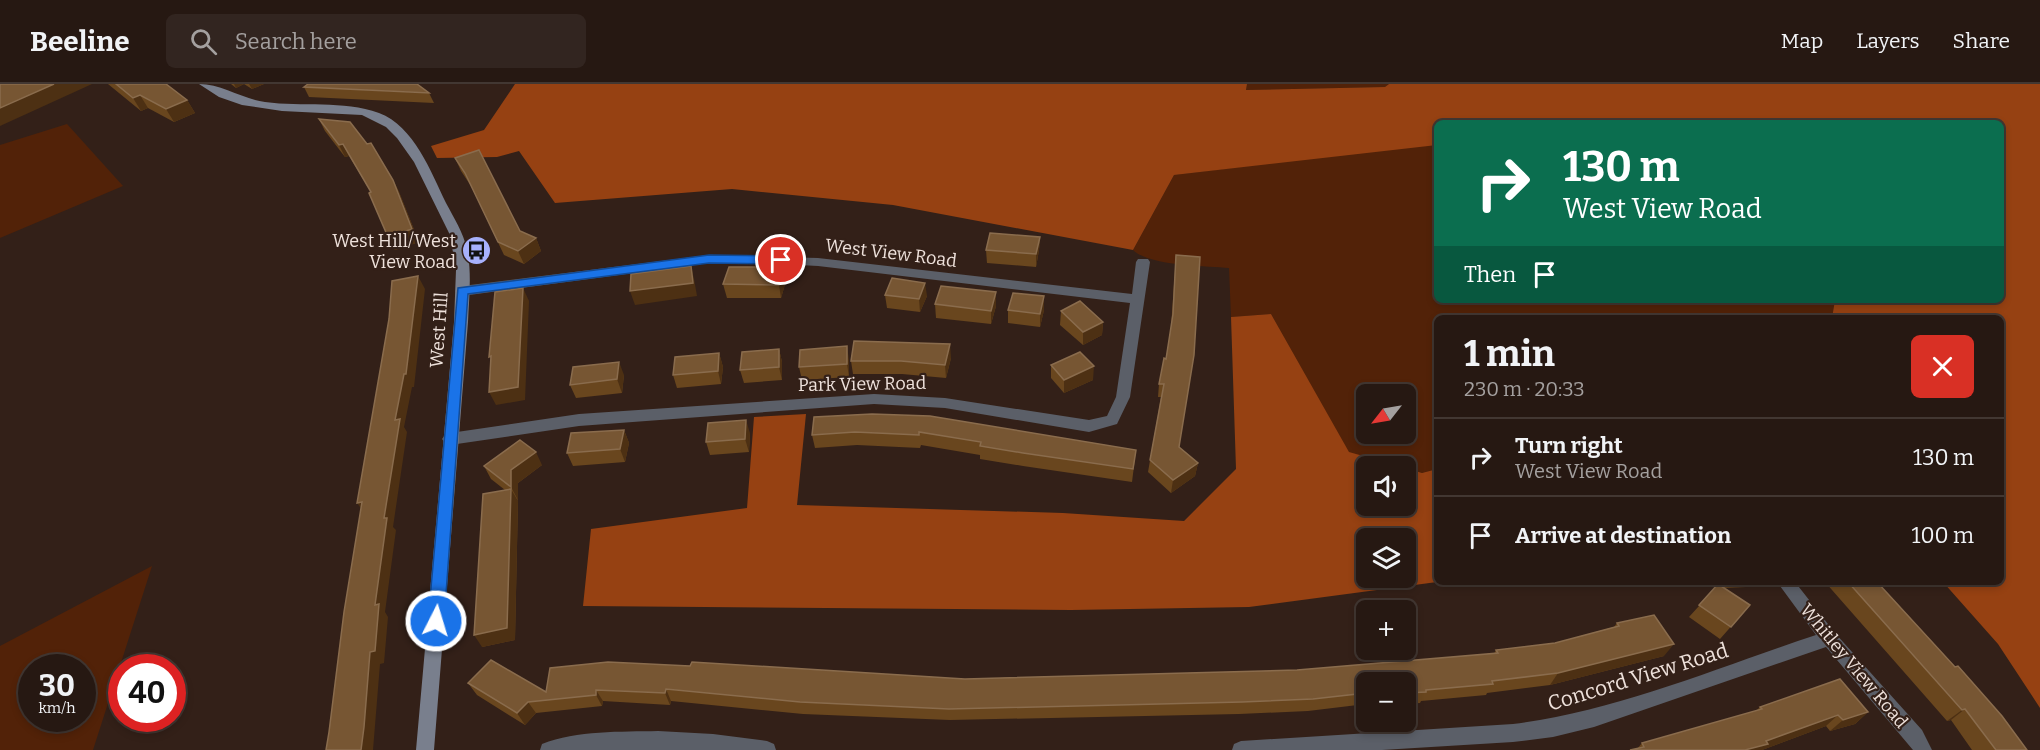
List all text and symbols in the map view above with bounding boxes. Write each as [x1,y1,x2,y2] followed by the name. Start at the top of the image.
[166,14,586,68] search box
[30,25,130,58] text: Beeline
[187,25,220,58] icon: search
[235,28,357,55] text: Search here
[1781,28,1823,54] text: Map
[1856,28,1920,54] text: Layers
[1953,28,2010,54] text: Share
[1563,142,1680,192] text: 130 m
[1464,144,1542,222] icon: right
[1563,193,1762,225] text: West View Road
[332,230,456,273] place label: West Hill/West View Road
[755,234,806,285] pin
[824,234,958,272] street label: West View Road
[461,235,493,267] bus stop icon: West Hill/West View Road
[764,243,797,276] icon: arrive
[1528,258,1561,291] icon: arrive
[1464,261,1516,288] text: Then
[425,291,453,369] street label: West Hill
[1464,332,1555,376] text: 1 min
[1911,335,1974,398] button: close
[798,372,927,396] street label: Park View Road
[1464,377,1585,401] text: 230 m · 20:33
[1356,384,1416,444] north arrow
[1356,384,1416,732] map controls
[1515,432,1623,459] text: Turn right
[1464,441,1497,474] icon: right
[1913,444,1974,471] text: 130 m
[1356,456,1416,516] button: sound
[1515,459,1662,483] text: West View Road
[1464,519,1497,552] icon: arrive
[1515,522,1731,549] text: Arrive at destination
[1911,522,1974,549] text: 100 m
[1356,528,1416,588] button: layers
[404,589,468,653] position arrow
[1796,599,1913,733] street label: Whitley View Road
[1356,600,1416,660] button: +
[1545,637,1731,717] street label: Concord View Road
[108,654,186,732] speed limit sign: 40
[39,668,75,704] text: 30
[1356,672,1416,732] button: −
[38,699,76,717] text: km/h

